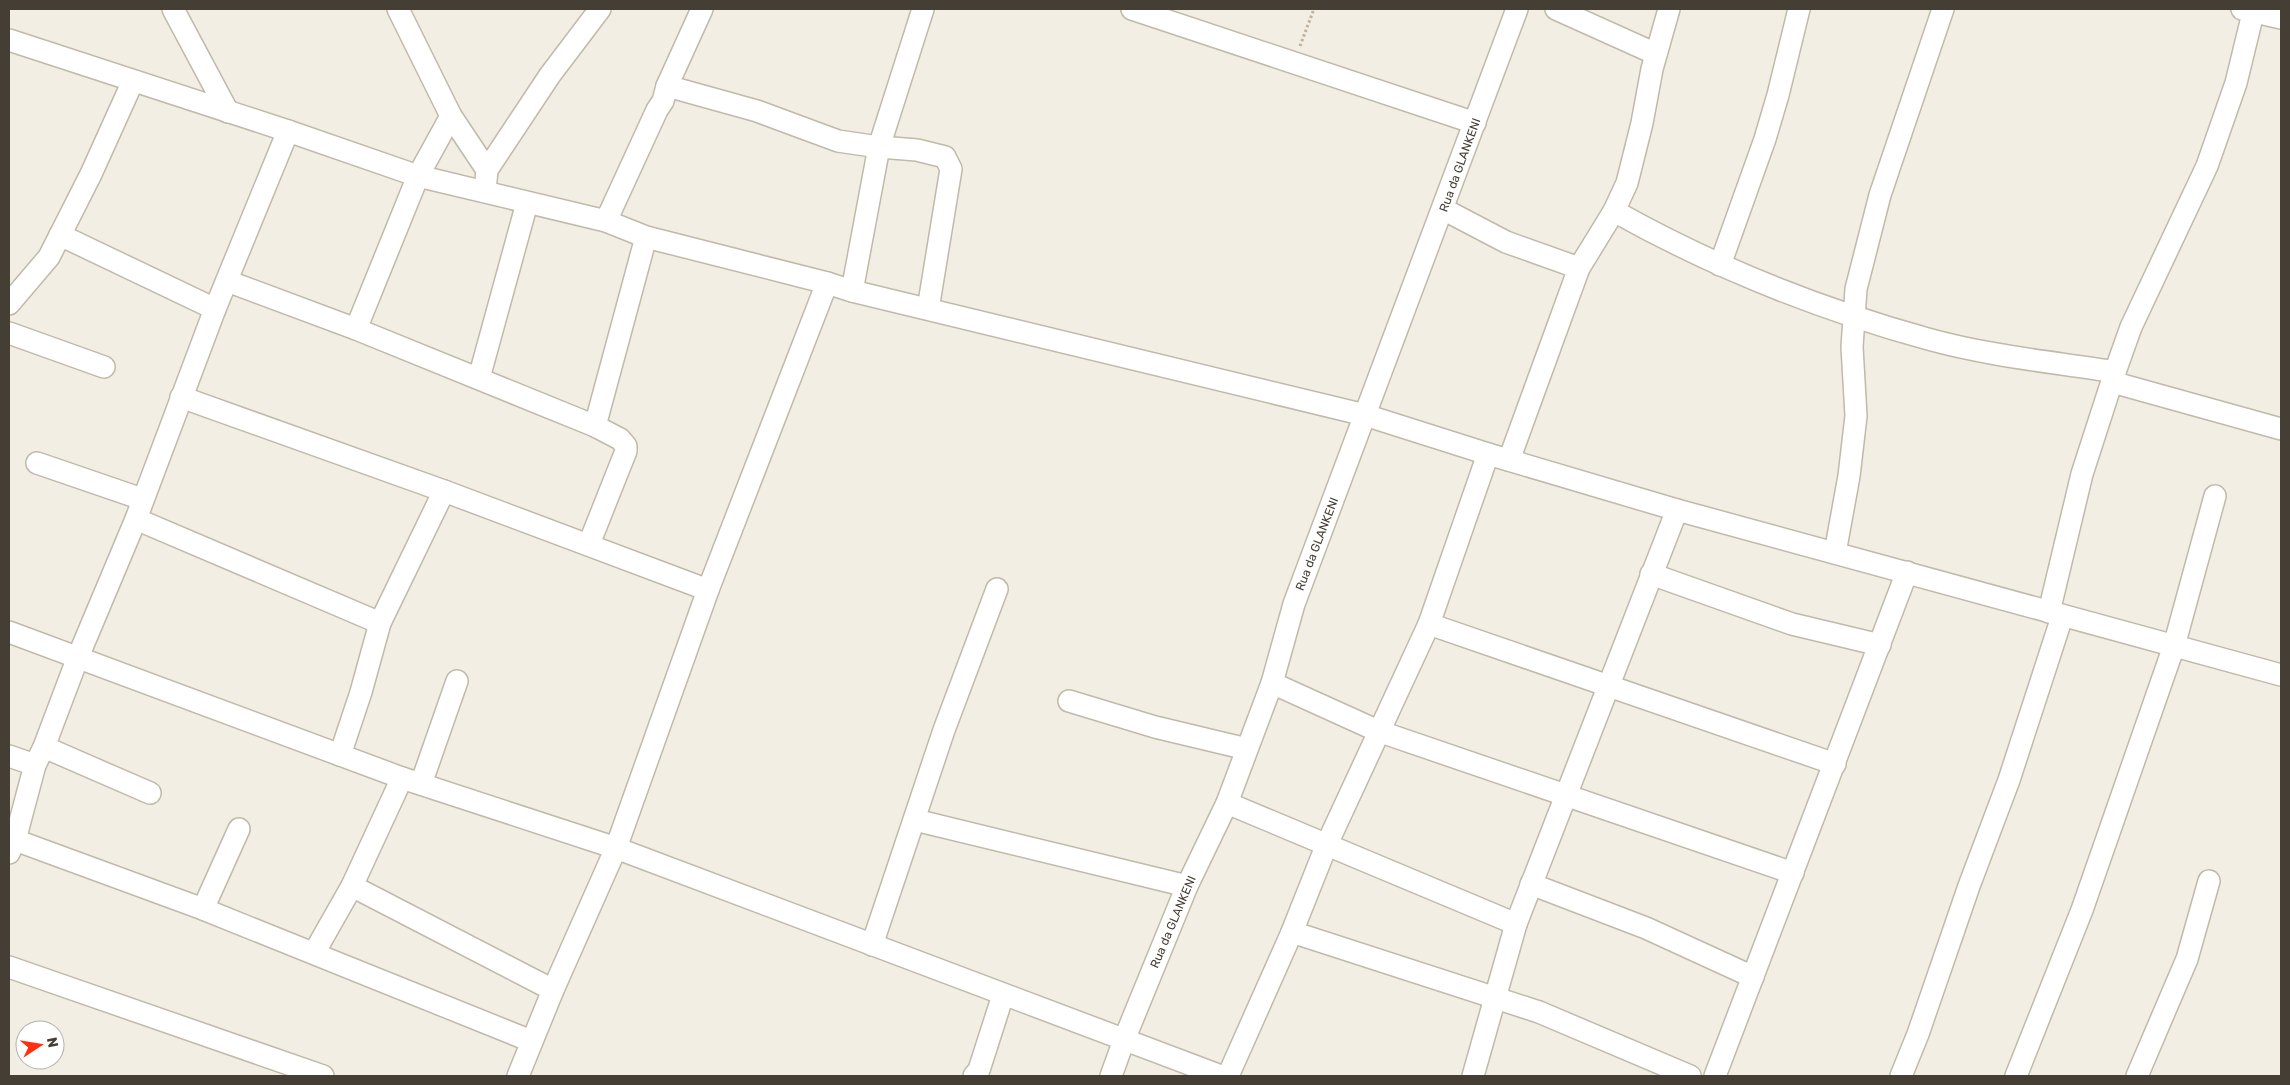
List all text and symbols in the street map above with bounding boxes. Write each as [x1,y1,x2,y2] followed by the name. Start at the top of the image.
[1437,116,1483,214] street label: Rua da GLANKENI
[1293,495,1341,593] street label: Rua da GLANKENI
[1147,874,1199,970] street label: Rua da GLANKENI
[15,1020,65,1070] north arrow
[43,1036,62,1049] text: N

